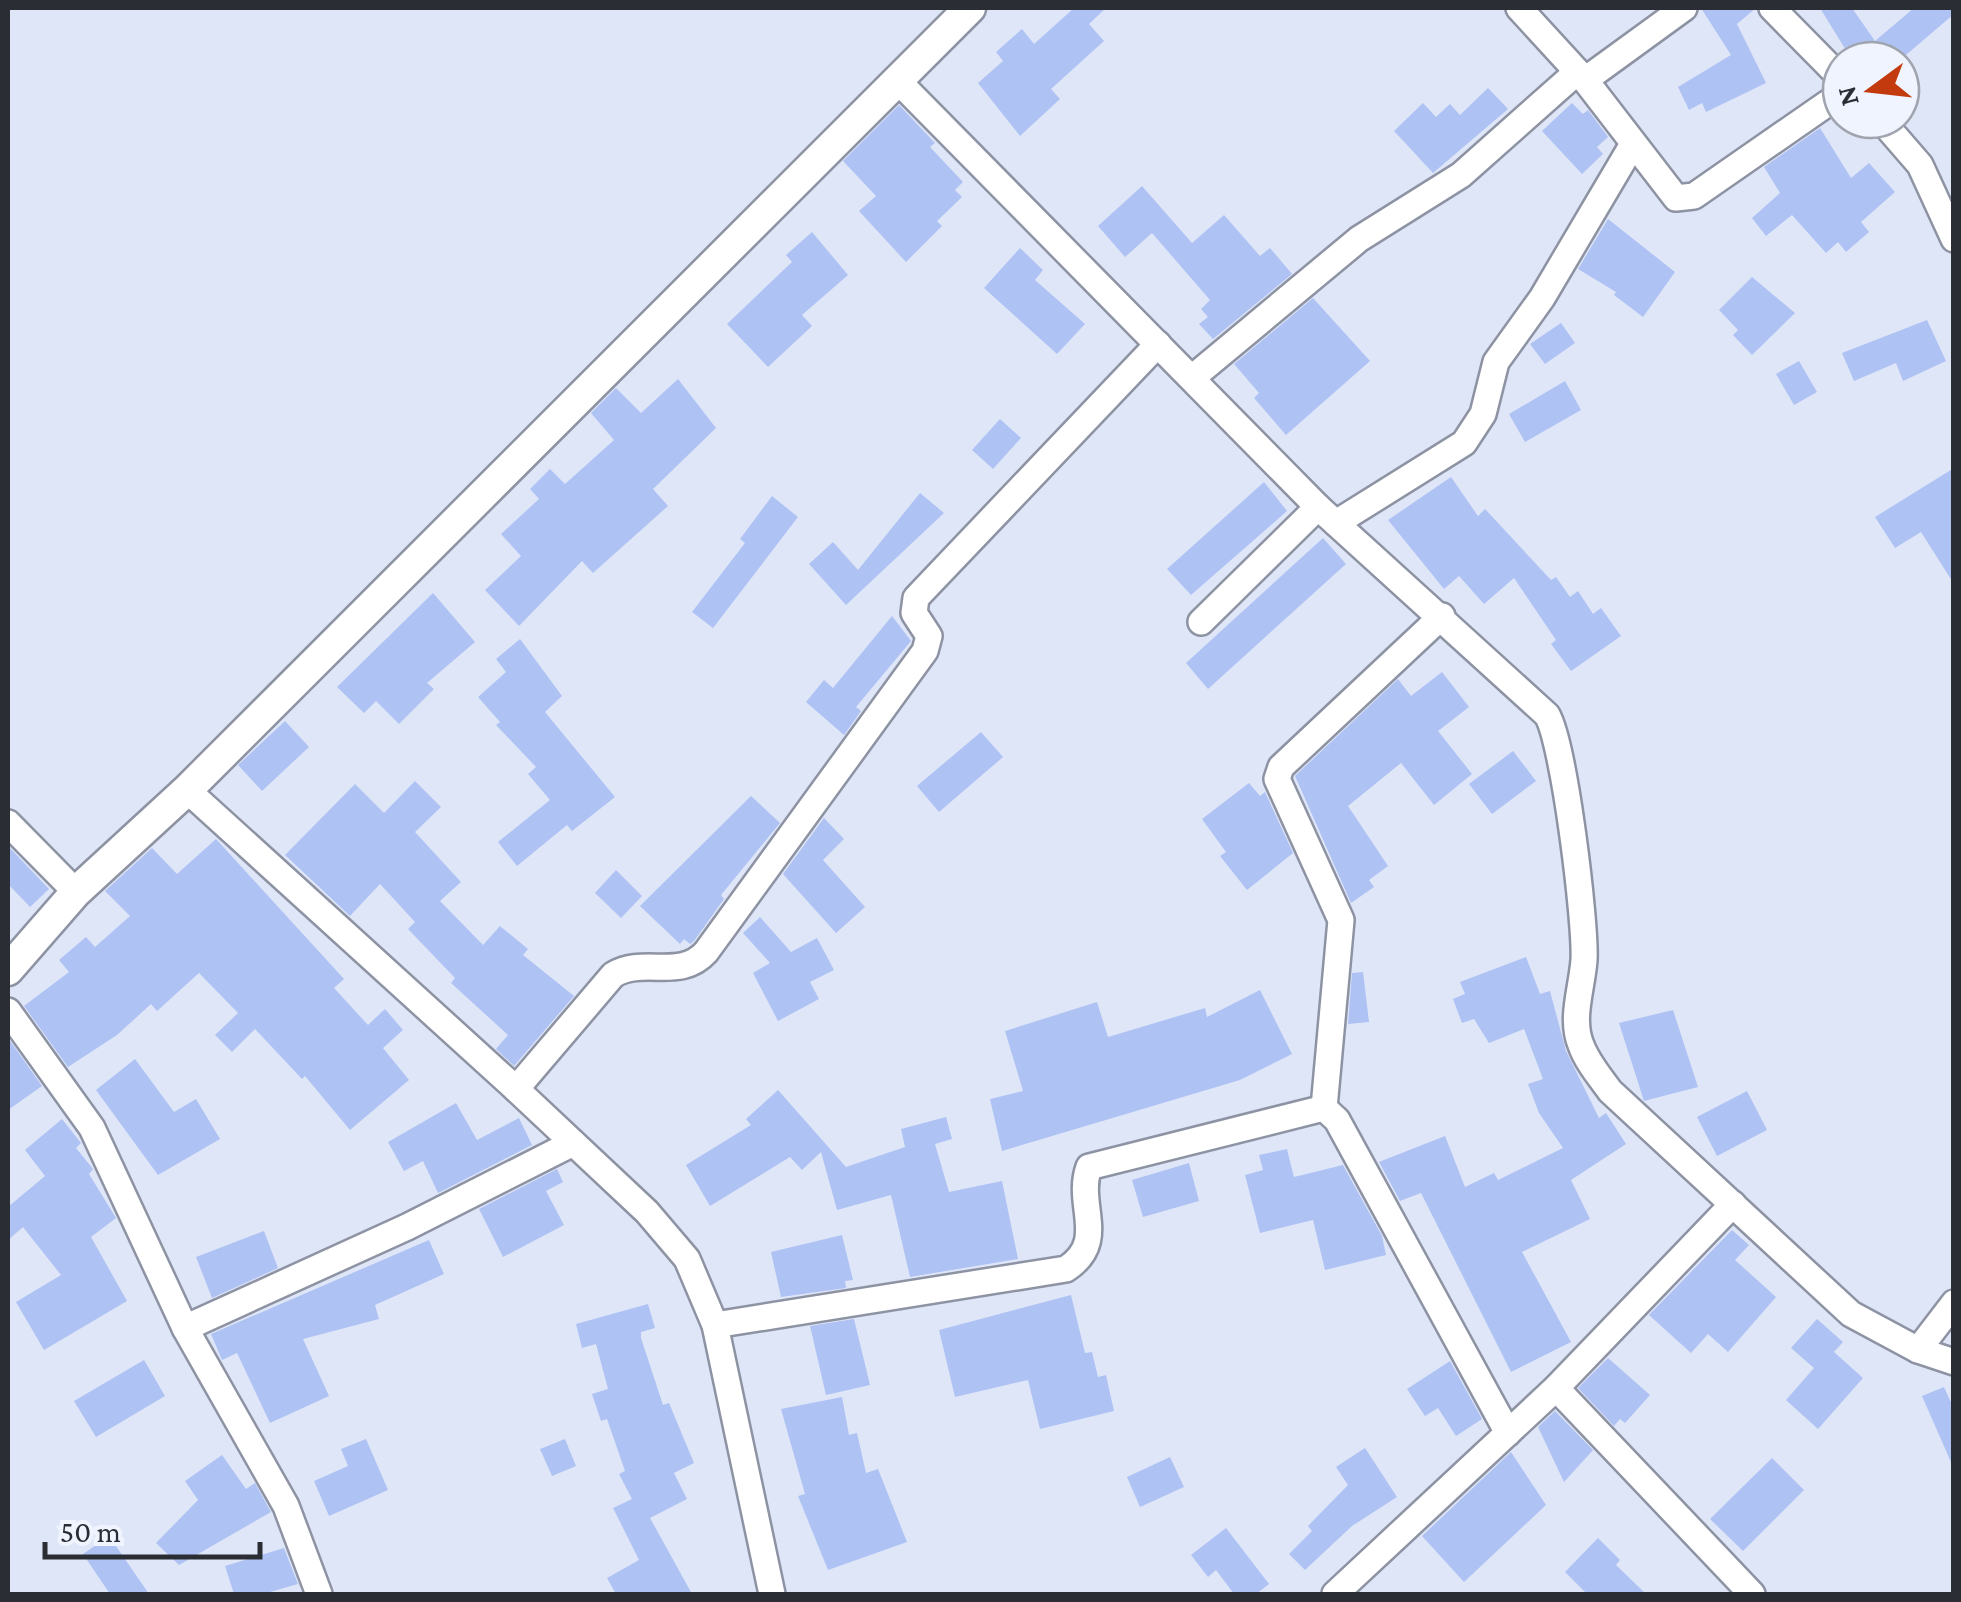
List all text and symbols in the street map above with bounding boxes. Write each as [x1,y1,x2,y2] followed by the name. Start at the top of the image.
[1821,40,1921,140] north arrow
[1830,83,1865,110] text: N
[45,1497,260,1559] scale bar
[60,1515,121,1548] text: 50 m

